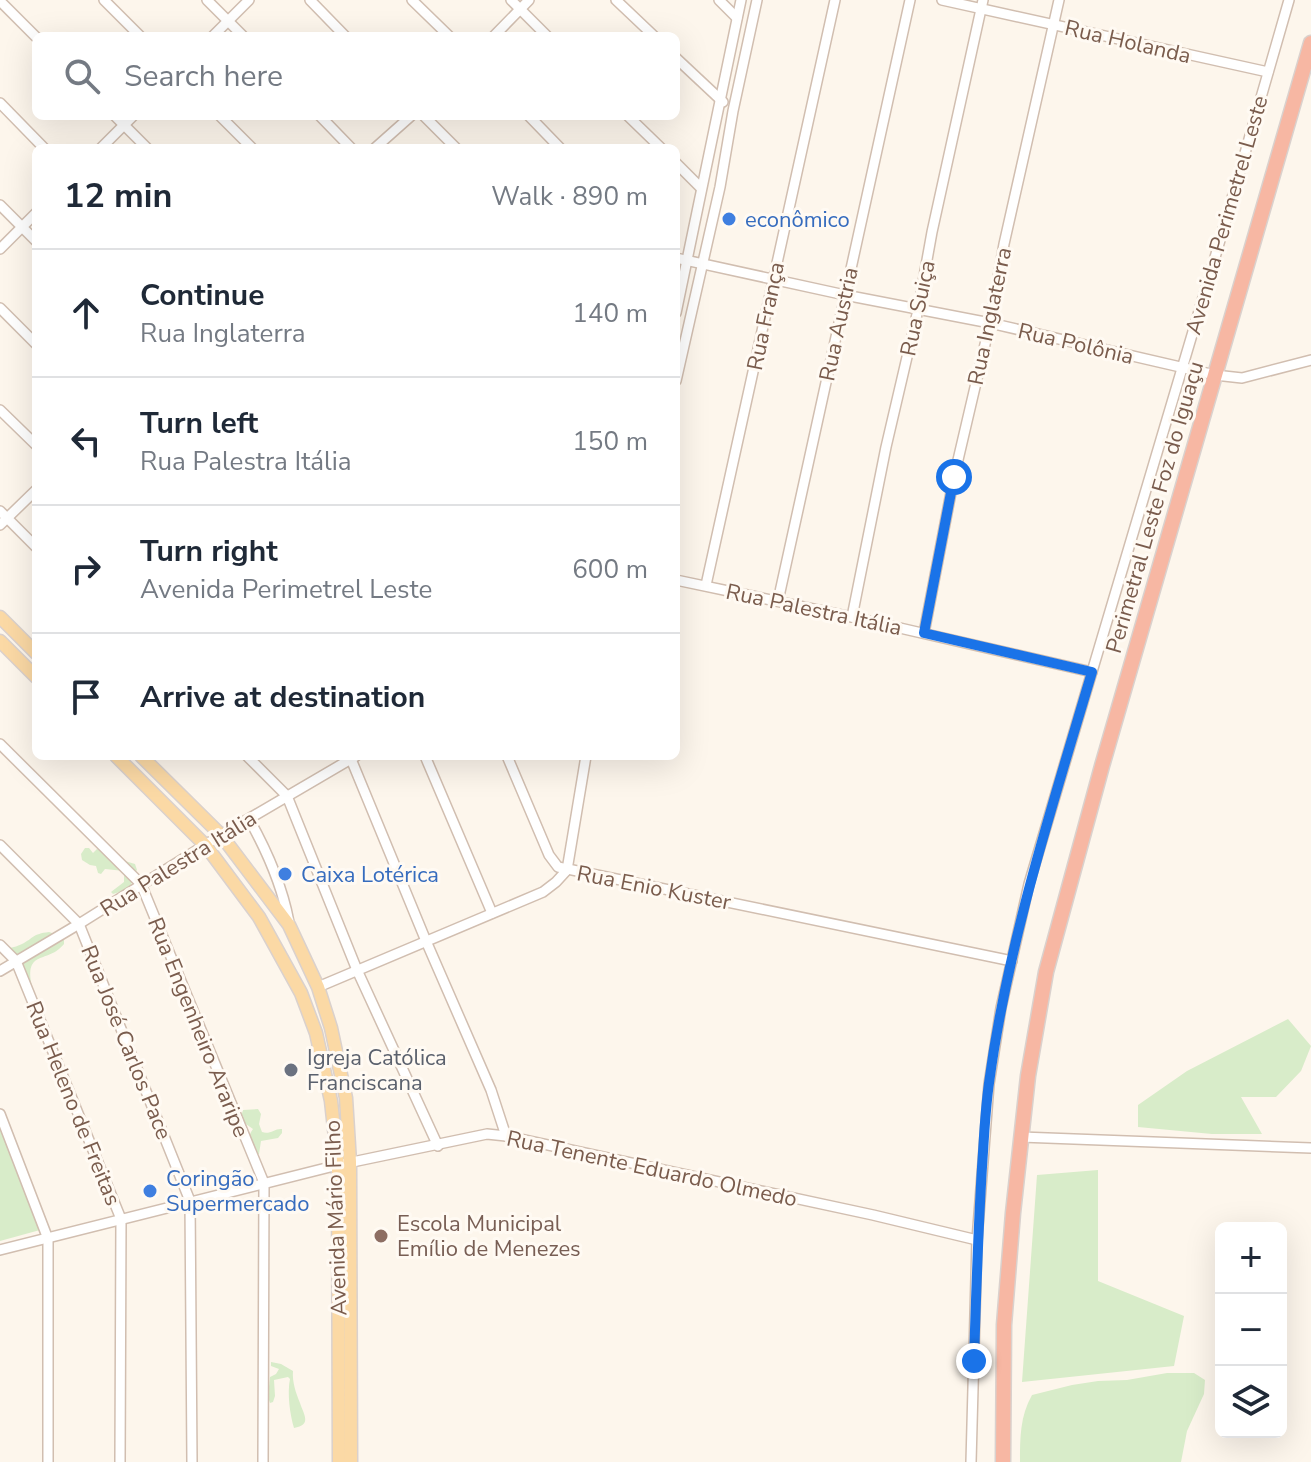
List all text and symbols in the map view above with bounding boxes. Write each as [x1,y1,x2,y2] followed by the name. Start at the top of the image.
[1062,13,1194,71] street label: Rua Holanda
[32,32,680,120] search box
[60,54,104,98] icon: search
[124,56,283,97] text: Search here
[1178,92,1275,338] street label: Avenida Perimetrel Leste
[64,173,172,219] text: 12 min
[491,179,648,214] text: Walk · 890 m
[745,205,850,235] place label: econômico
[720,210,738,228] marker: econômico
[961,245,1019,388] street label: Rua Inglaterra
[893,258,943,359] street label: Rua Suiça
[740,259,792,373] street label: Rua França
[812,265,866,384] street label: Rua Austria
[140,275,265,316] text: Continue
[64,291,108,335] icon: ahead
[572,296,648,331] text: 140 m
[140,316,306,351] text: Rua Inglaterra
[1015,316,1137,372] street label: Rua Polônia
[1099,358,1211,657] street label: Perimetral Leste Foz do Iguaçu
[140,403,258,444] text: Turn left
[64,419,108,463] icon: left
[572,424,648,459] text: 150 m
[140,444,352,479] text: Rua Palestra Itália
[936,459,972,495] route start
[140,531,278,572] text: Turn right
[64,547,108,591] icon: right
[572,552,648,587] text: 600 m
[140,572,432,607] text: Avenida Perimetrel Leste
[723,577,904,643] street label: Rua Palestra Itália
[64,675,108,719] icon: arrive
[140,677,425,718] text: Arrive at destination
[95,804,262,924] street label: Rua Palestra Itália
[574,858,733,918] street label: Rua Enio Kuster
[301,860,439,890] place label: Caixa Lotérica
[276,865,294,883] marker: Caixa Lotérica
[140,913,256,1142] street label: Rua Engenheiro Araripe
[73,941,179,1144] street label: Rua José Carlos Pace
[18,997,128,1210] street label: Rua Heleno de Freitas
[307,1043,447,1098] place label: Igreja Católica Franciscana
[282,1061,300,1079] marker: Igreja Católica Franciscana
[318,1120,354,1316] street label: Avenida Mário Filho
[504,1124,800,1214] street label: Rua Tenente Eduardo Olmedo
[166,1164,309,1219] place label: Coringão Supermercado
[141,1182,159,1200] marker: Coringão Supermercado
[397,1209,581,1264] place label: Escola Municipal Emílio de Menezes
[1215,1222,1287,1438] map controls
[1215,1222,1287,1294] button: +
[372,1227,390,1245] marker: Escola Municipal Emílio de Menezes
[1215,1294,1287,1366] button: −
[956,1343,992,1379] route end
[1215,1366,1287,1438] button: layers

